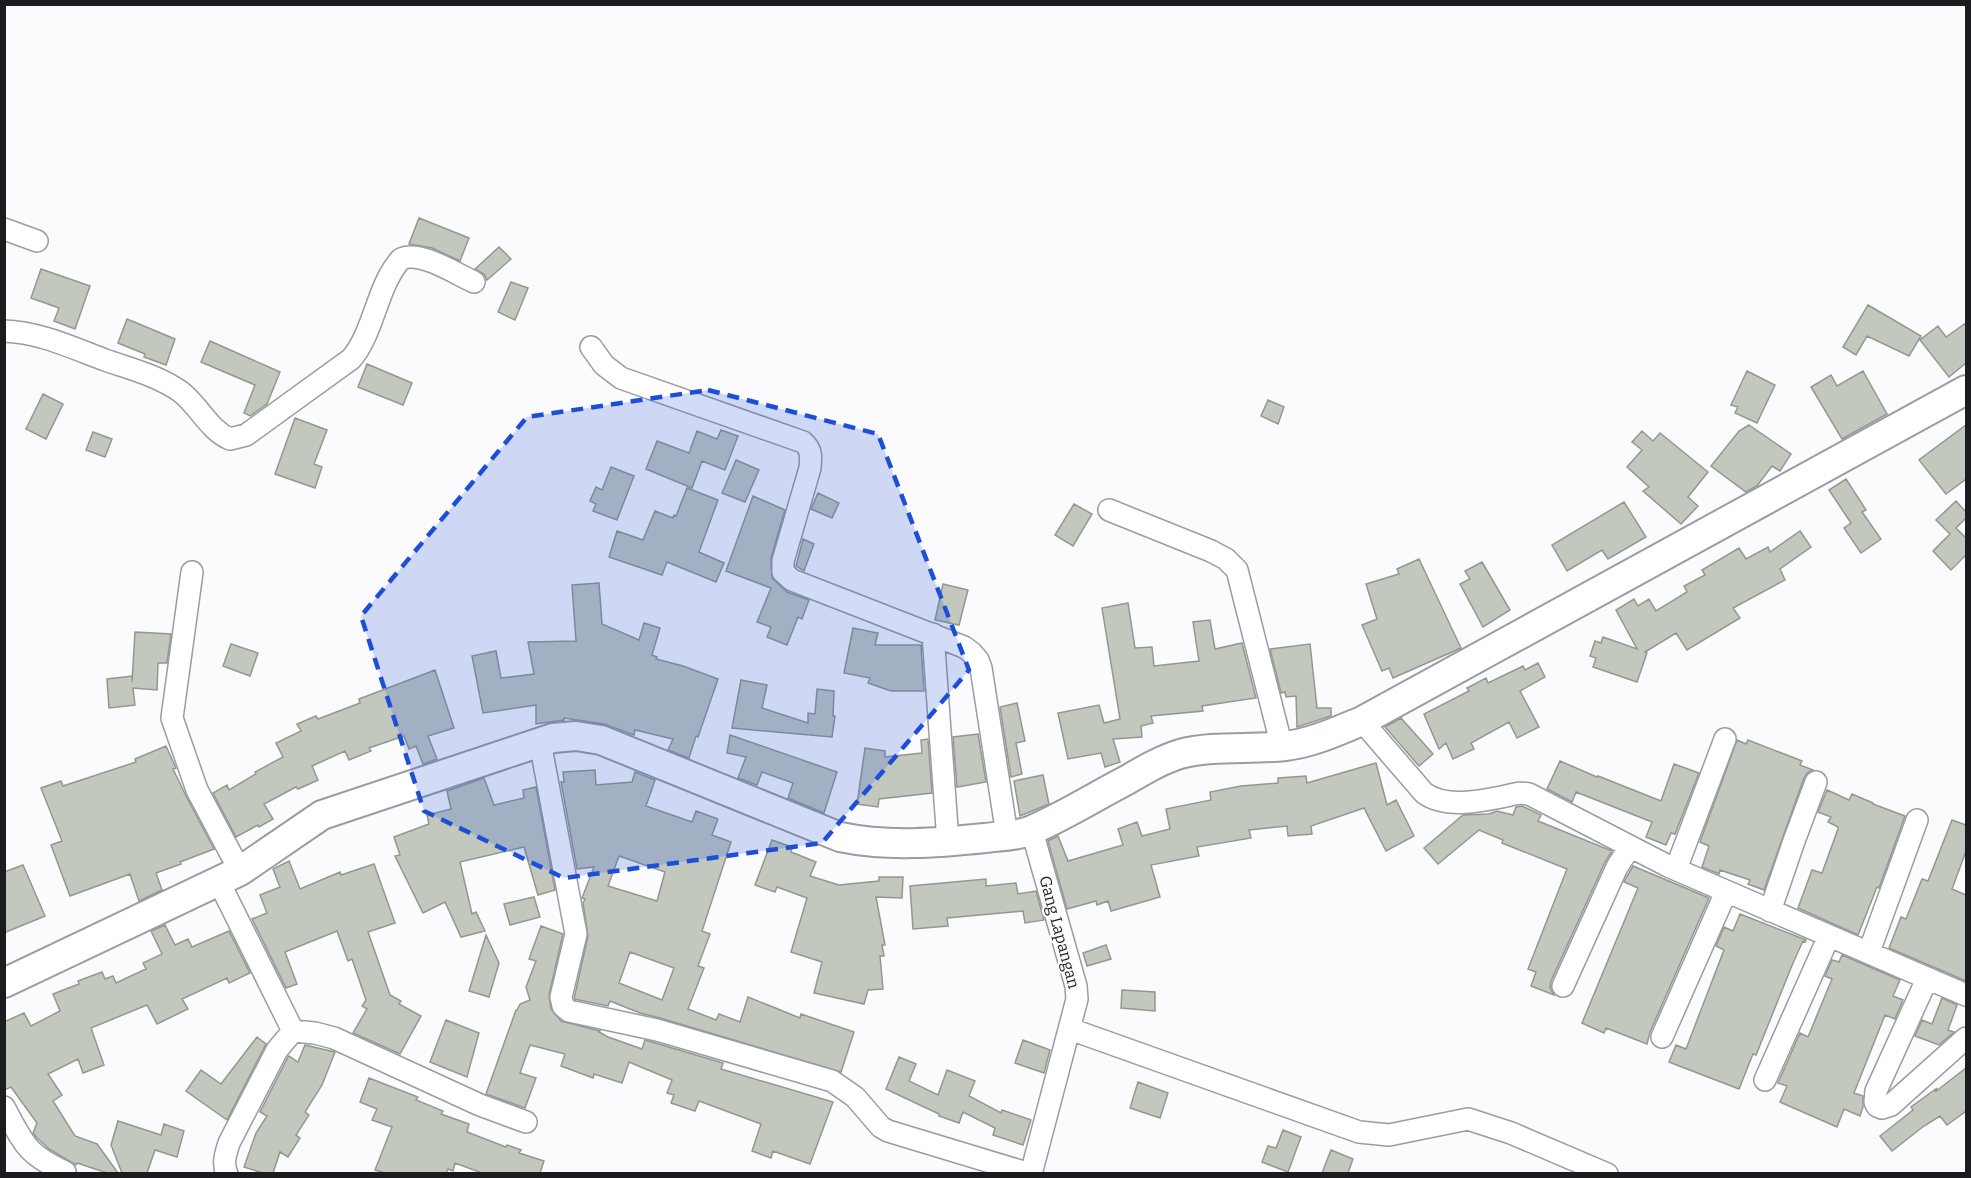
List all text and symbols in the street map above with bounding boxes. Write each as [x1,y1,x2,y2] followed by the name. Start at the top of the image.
[1035,874,1084,991] street label: Gang Lapangan

